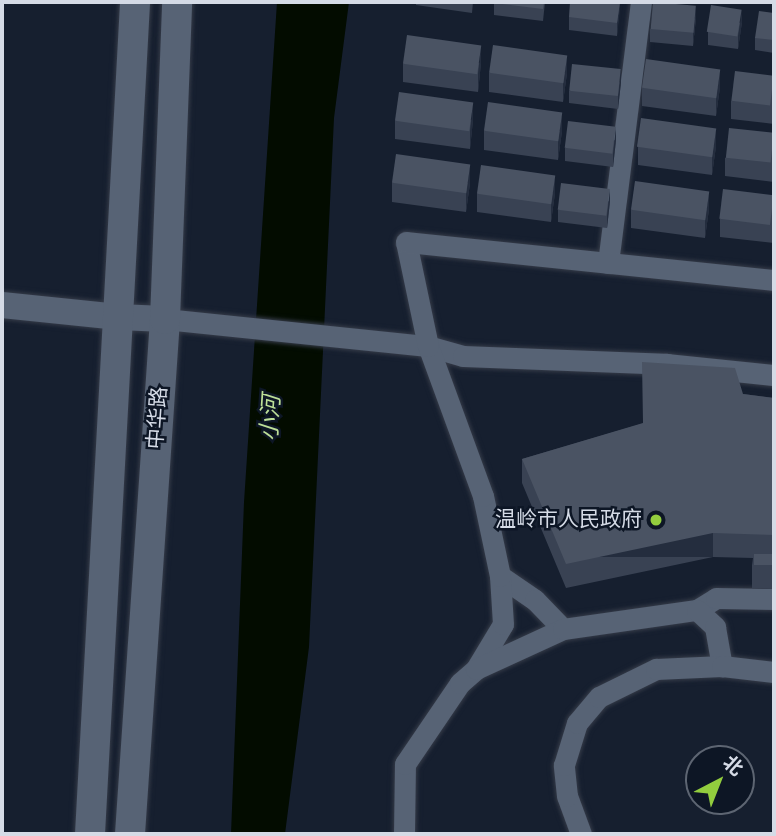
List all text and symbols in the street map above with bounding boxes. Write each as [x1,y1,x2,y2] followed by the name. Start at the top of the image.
[143,386,173,450] street label: 中华路
[256,394,286,442] water label: 小河
[495,507,642,533] place label: 温岭市人民政府
[648,512,664,528] marker: 温岭市人民政府
[685,745,755,815] north arrow
[718,751,747,780] text: 北

